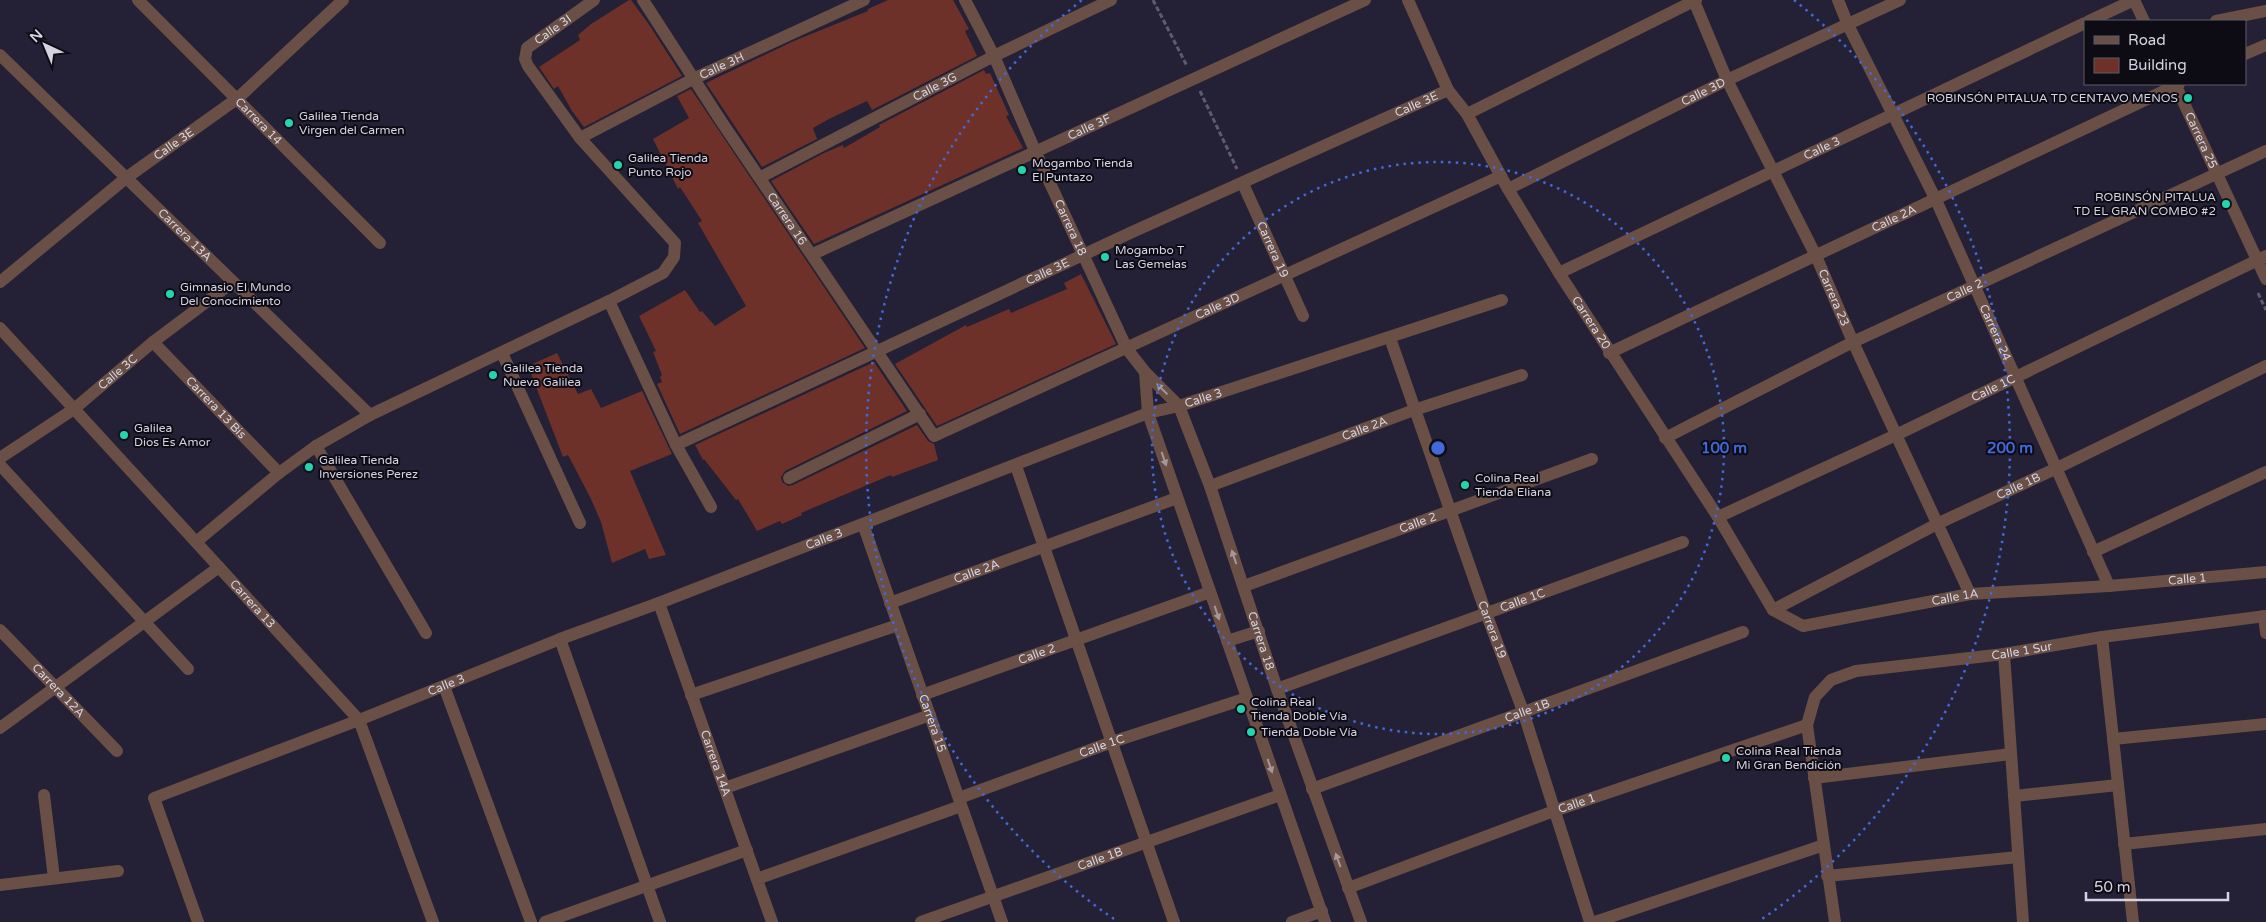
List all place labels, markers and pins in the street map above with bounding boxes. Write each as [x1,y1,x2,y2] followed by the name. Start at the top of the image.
[1927,91,2178,105] place label: ROBINSÓN PITALUA TD CENTAVO MENOS
[2182,92,2194,104] marker: ROBINSÓN PITALUA TD CENTAVO MENOS
[299,109,405,137] place label: Galilea Tienda Virgen del Carmen
[283,117,295,129] marker: Galilea Tienda Virgen del Carmen
[628,151,708,179] place label: Galilea Tienda Punto Rojo
[1032,156,1133,184] place label: Mogambo Tienda El Puntazo
[612,159,624,171] marker: Galilea Tienda Punto Rojo
[1016,164,1028,176] marker: Mogambo Tienda El Puntazo
[2074,190,2216,218] place label: ROBINSÓN PITALUA TD EL GRAN COMBO #2
[2220,198,2232,210] marker: ROBINSÓN PITALUA TD EL GRAN COMBO #2
[1115,243,1187,271] place label: Mogambo T Las Gemelas
[1099,251,1111,263] marker: Mogambo T Las Gemelas
[180,280,291,308] place label: Gimnasio El Mundo Del Conocimiento
[164,288,176,300] marker: Gimnasio El Mundo Del Conocimiento
[503,361,583,389] place label: Galilea Tienda Nueva Galilea
[487,369,499,381] marker: Galilea Tienda Nueva Galilea
[134,421,211,449] place label: Galilea Dios Es Amor
[118,429,130,441] marker: Galilea Dios Es Amor
[1429,439,1447,457] centre of rings
[319,453,418,481] place label: Galilea Tienda Inversiones Perez
[303,461,315,473] marker: Galilea Tienda Inversiones Perez
[1475,471,1551,499] place label: Colina Real Tienda Eliana
[1459,479,1471,491] marker: Colina Real Tienda Eliana
[1251,695,1347,723] place label: Colina Real Tienda Doble Vía
[1235,703,1247,715] marker: Colina Real Tienda Doble Vía
[1261,725,1357,739] place label: Tienda Doble Vía
[1245,726,1257,738] marker: Tienda Doble Vía
[1736,744,1841,772] place label: Colina Real Tienda Mi Gran Bendición
[1720,752,1732,764] marker: Colina Real Tienda Mi Gran Bendición

